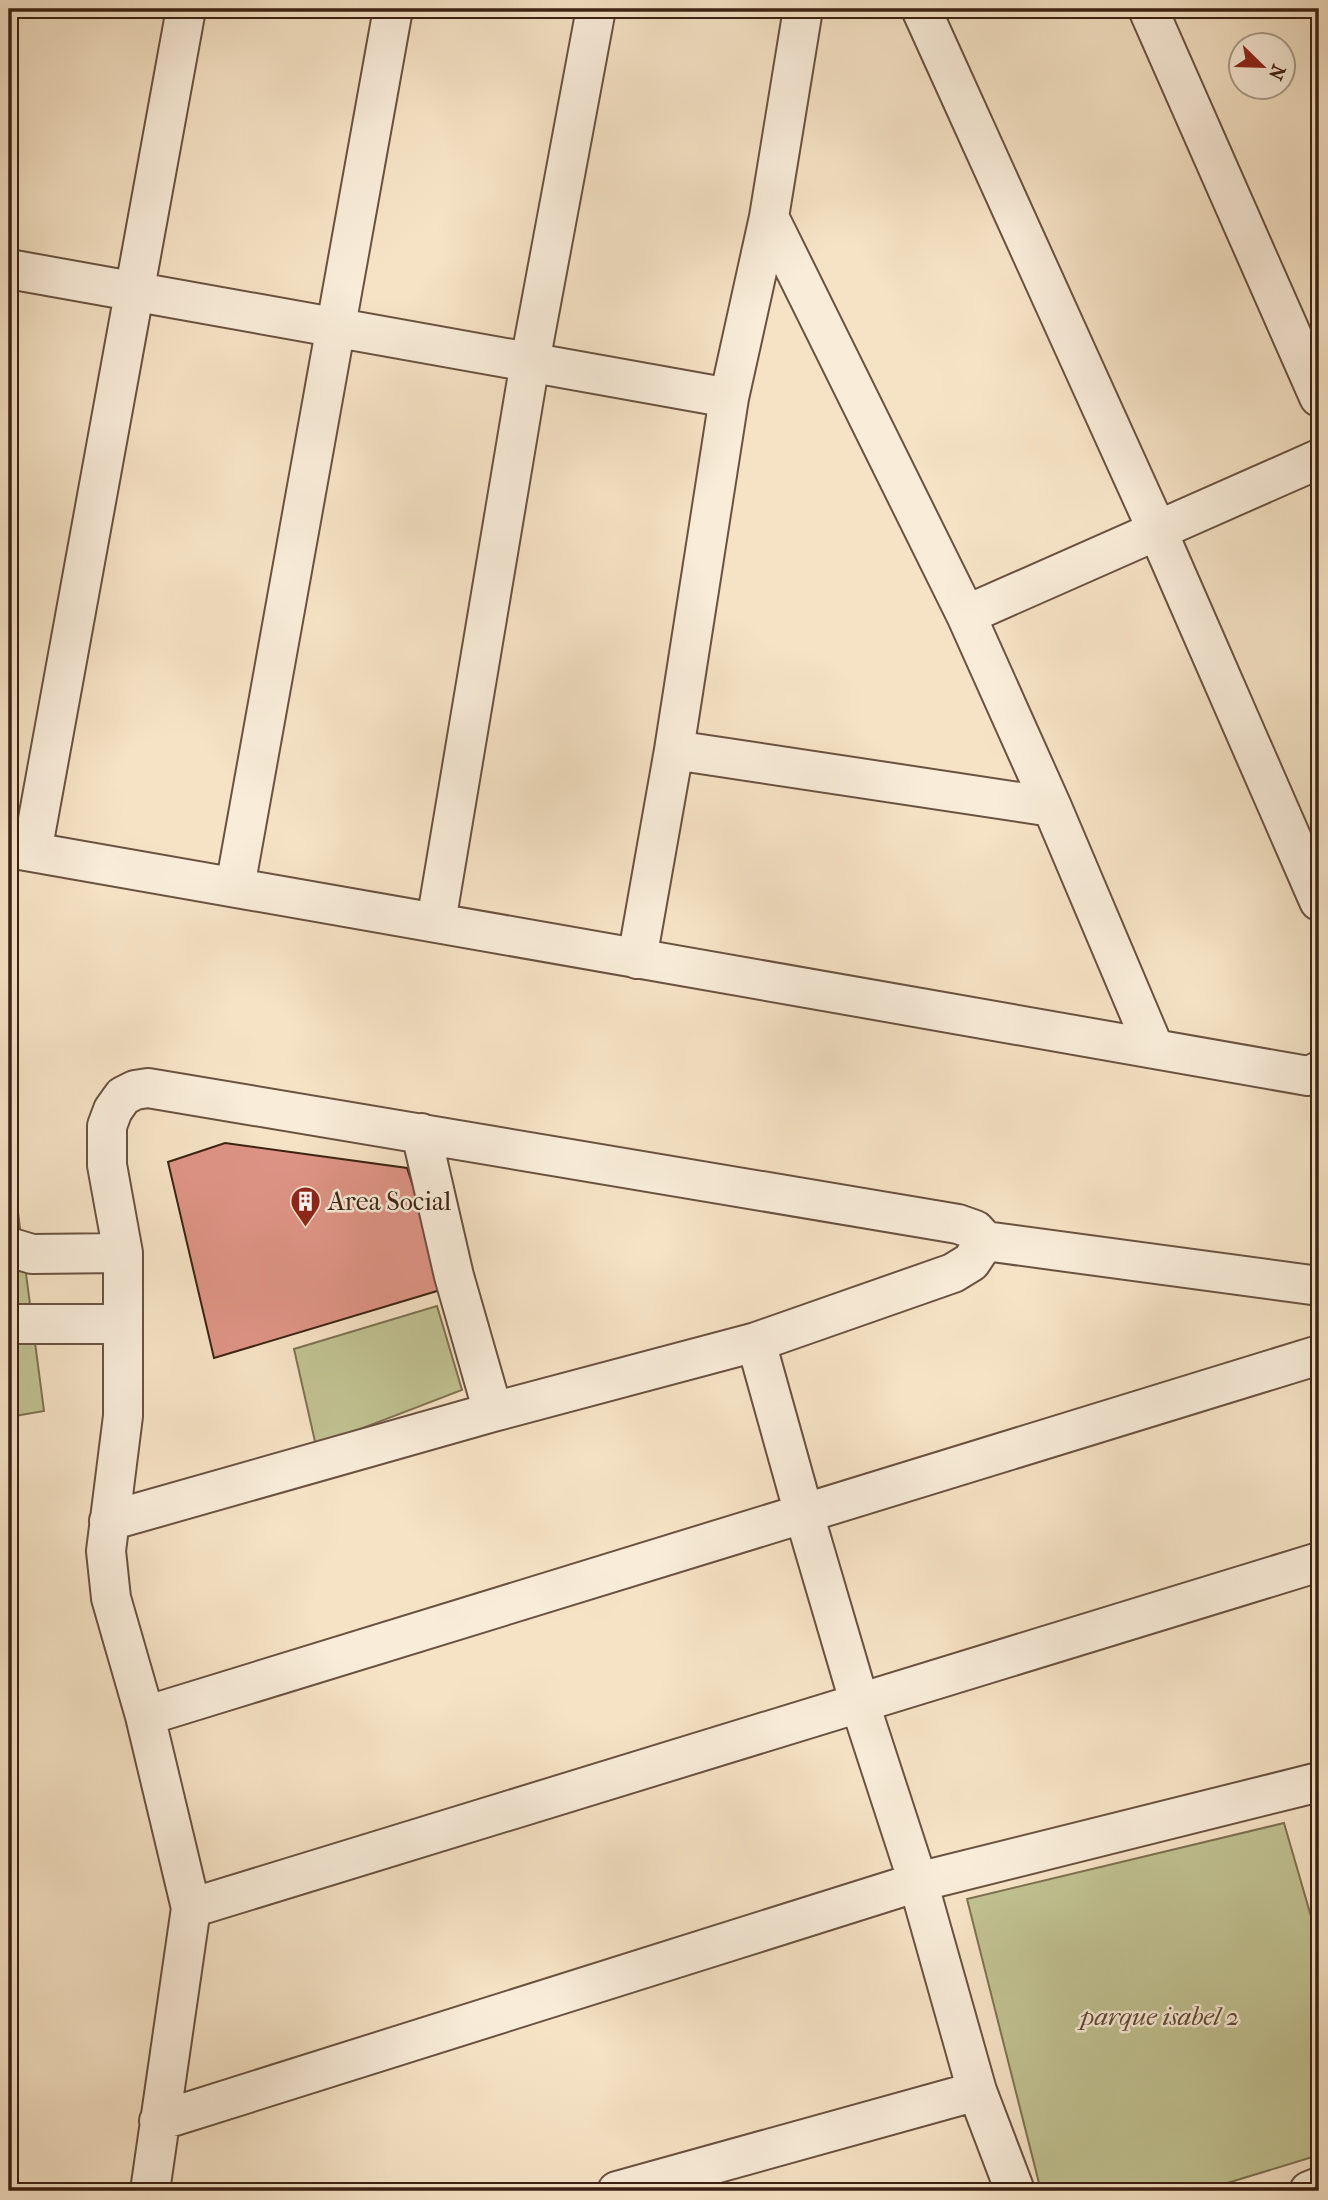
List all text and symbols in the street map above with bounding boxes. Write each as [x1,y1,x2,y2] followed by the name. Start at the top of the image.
[1226,32,1296,102] north arrow
[1264,61,1290,84] text: N
[288,1184,322,1228] building icon: Area Social
[327,1186,451,1217] place label: Area Social
[1077,2001,1239,2032] park label: parque isabel 2

